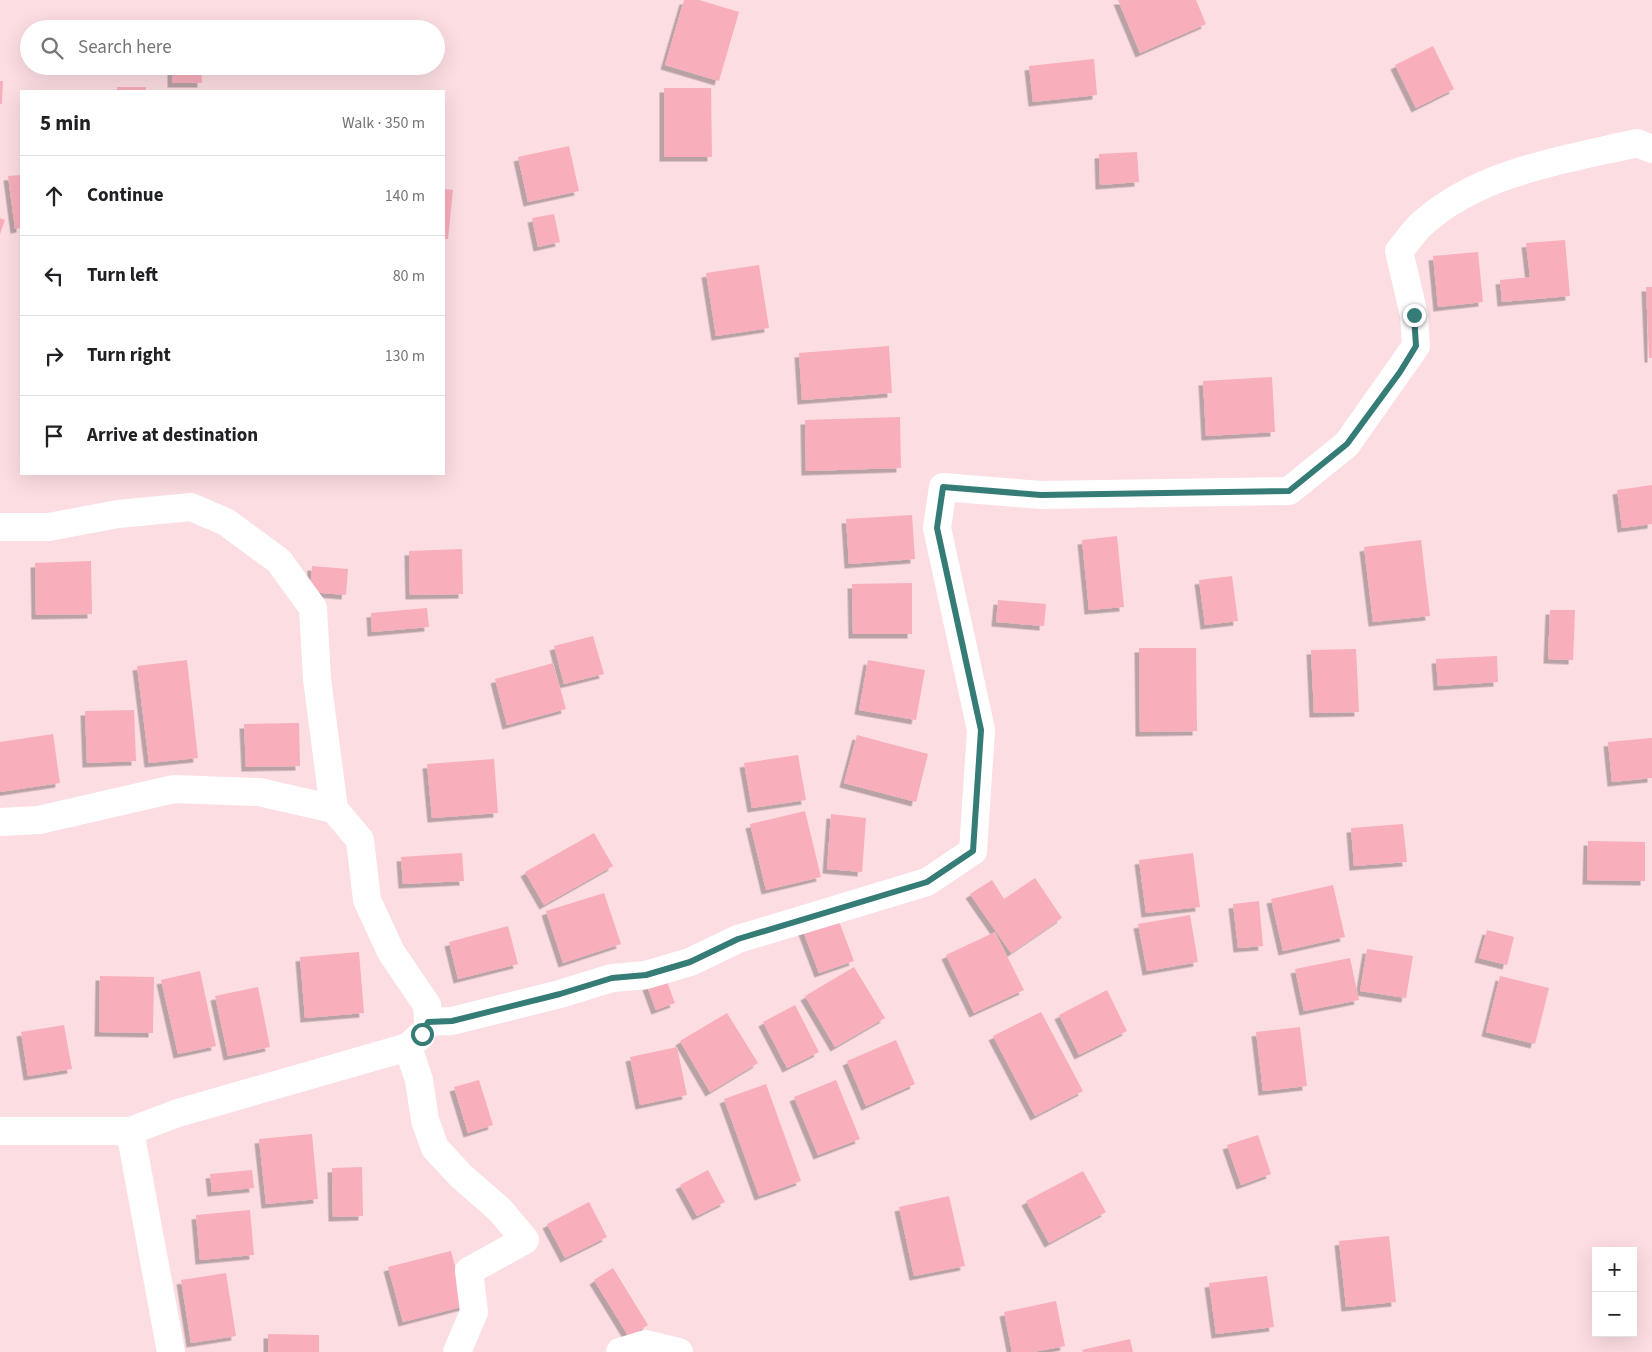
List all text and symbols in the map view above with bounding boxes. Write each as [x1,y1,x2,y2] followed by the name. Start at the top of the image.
[20,20,445,75] search box
[38,34,66,62] icon: search
[78,34,172,61] text: Search here
[40,108,91,138] text: 5 min
[342,112,425,134] text: Walk · 350 m
[40,182,68,210] icon: ahead
[87,182,164,209] text: Continue
[385,185,425,207] text: 140 m
[40,262,68,290] icon: left
[87,262,158,289] text: Turn left
[393,265,425,287] text: 80 m
[1403,304,1426,327] route end
[40,342,68,370] icon: right
[87,342,171,369] text: Turn right
[385,345,425,367] text: 130 m
[40,422,68,450] icon: arrive
[87,422,258,449] text: Arrive at destination
[411,1023,434,1046] route start
[1592,1247,1637,1337] map controls
[1592,1247,1637,1292] button: +
[1592,1292,1637,1337] button: −

